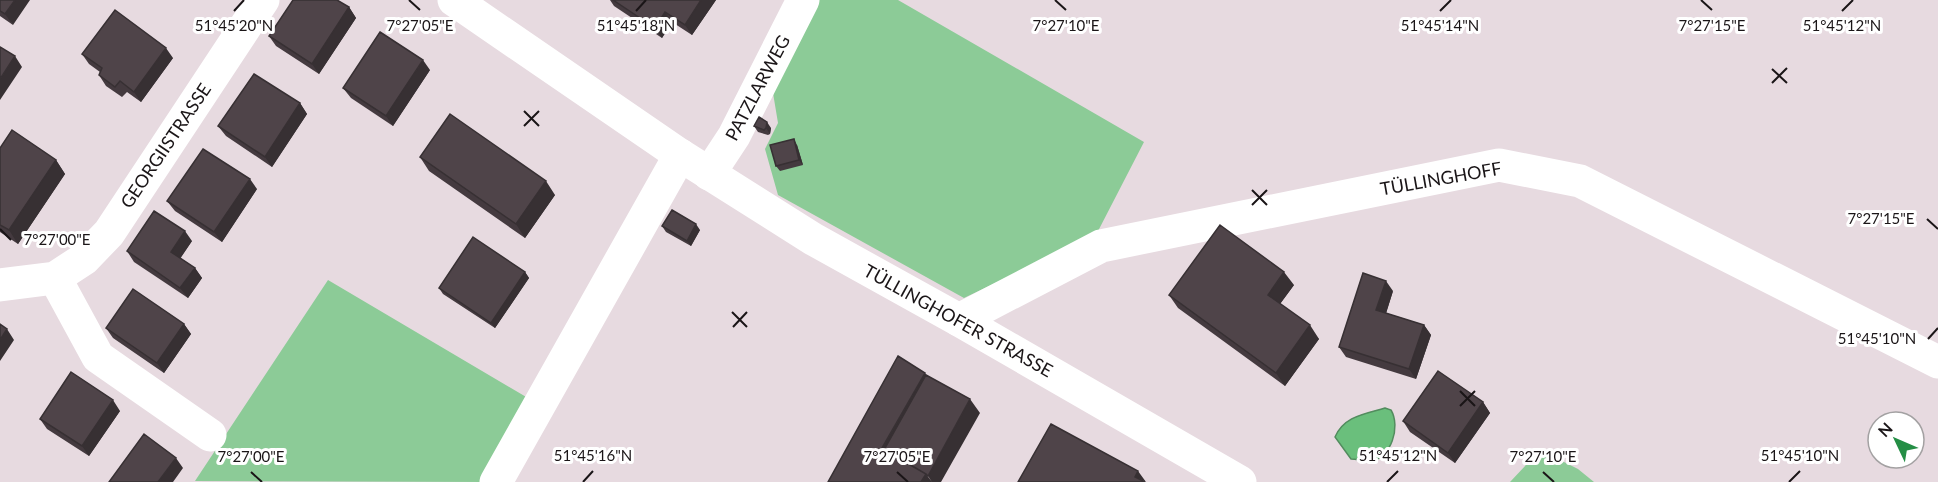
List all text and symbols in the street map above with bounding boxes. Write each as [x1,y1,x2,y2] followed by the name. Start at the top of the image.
[195,16,273,34] text: 51°45'20"N
[387,16,454,34] text: 7°27'05"E
[597,16,675,34] text: 51°45'18"N
[1033,16,1100,34] text: 7°27'10"E
[1401,16,1479,34] text: 51°45'14"N
[1679,16,1746,34] text: 7°27'15"E
[1803,16,1881,34] text: 51°45'12"N
[720,31,794,144] street label: PATZLARWEG
[115,79,215,212] street label: GEORGIISTRASSE
[1378,157,1503,200] street label: TÜLLINGHOFF
[1848,209,1915,227] text: 7°27'15"E
[24,230,91,248] text: 7°27'00"E
[860,259,1057,381] street label: TÜLLINGHOFER STRASSE
[1838,329,1916,347] text: 51°45'10"N
[1866,410,1926,470] north arrow
[1874,418,1896,440] text: N
[554,446,632,464] text: 51°45'16"N
[1359,446,1437,464] text: 51°45'12"N
[1761,446,1839,464] text: 51°45'10"N
[218,447,285,465] text: 7°27'00"E
[864,447,931,465] text: 7°27'05"E
[1510,447,1577,465] text: 7°27'10"E

